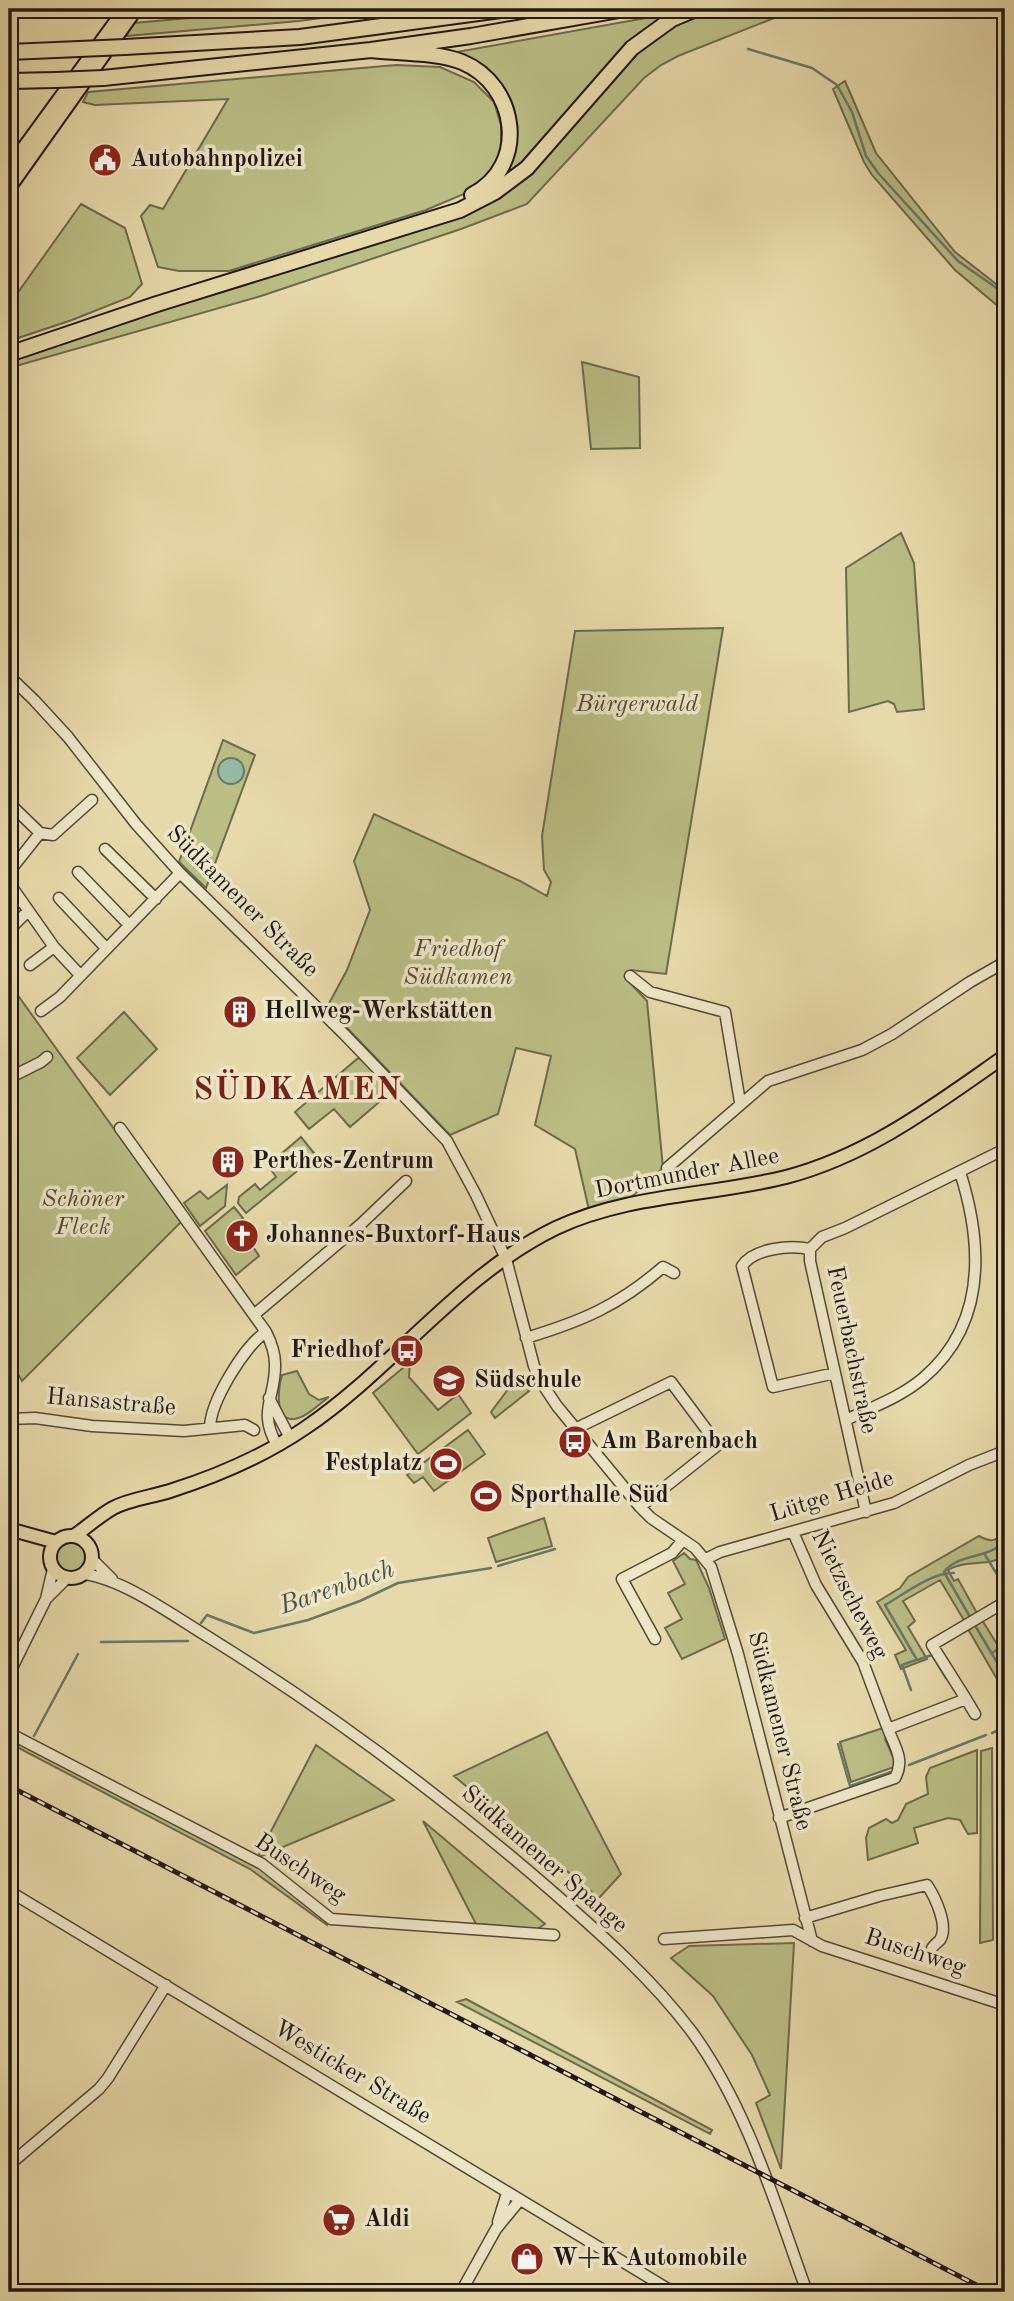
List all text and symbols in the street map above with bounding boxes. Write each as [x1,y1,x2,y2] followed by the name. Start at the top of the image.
[86,141,124,179] public building icon: Autobahnpolizei
[130,148,303,172] place label: Autobahnpolizei
[575,693,698,717] park label: Bürgerwald
[161,821,323,983] street label: Südkamener Straße
[404,938,513,990] park label: Friedhof Südkamen
[221,993,259,1031] building icon: Hellweg-Werkstätten
[264,1000,493,1024] place label: Hellweg-Werkstätten
[193,1069,403,1107] district label: SÜDKAMEN
[209,1143,247,1181] building icon: Perthes-Zentrum
[593,1144,781,1204] street label: Dortmunder Allee
[252,1150,434,1174] place label: Perthes-Zentrum
[42,1188,125,1240] park label: Schöner Fleck
[223,1217,261,1255] church icon: Johannes-Buxtorf-Haus
[266,1224,521,1248] place label: Johannes-Buxtorf-Haus
[821,1264,881,1436] street label: Feuerbachstraße
[388,1332,426,1370] bus stop icon: Friedhof
[290,1339,384,1363] place label: Friedhof
[430,1362,468,1400] school or university icon: Südschule
[474,1369,582,1393] place label: Südschule
[45,1385,177,1421] street label: Hansastraße
[556,1423,594,1461] bus stop icon: Am Barenbach
[600,1430,758,1454] place label: Am Barenbach
[427,1445,465,1483] sports icon: Festplatz
[324,1452,422,1476] place label: Festplatz
[767,1467,897,1527] street label: Lütge Heide
[467,1477,505,1515] sports icon: Sporthalle Süd
[510,1484,669,1508] place label: Sporthalle Süd
[806,1527,892,1663] street label: Nietzscheweg
[275,1556,398,1620] water label: Barenbach
[743,1629,815,1833] street label: Südkamener Straße
[456,1782,632,1938] street label: Südkamener Spange
[250,1830,350,1908] street label: Buschweg
[861,1925,969,1981] street label: Buschweg
[269,2017,435,2129] street label: Westicker Straße
[320,2201,358,2239] supermarket icon: Aldi
[364,2208,410,2232] place label: Aldi
[508,2240,546,2278] shop icon: W+K Automobile
[552,2247,748,2271] place label: W+K Automobile

